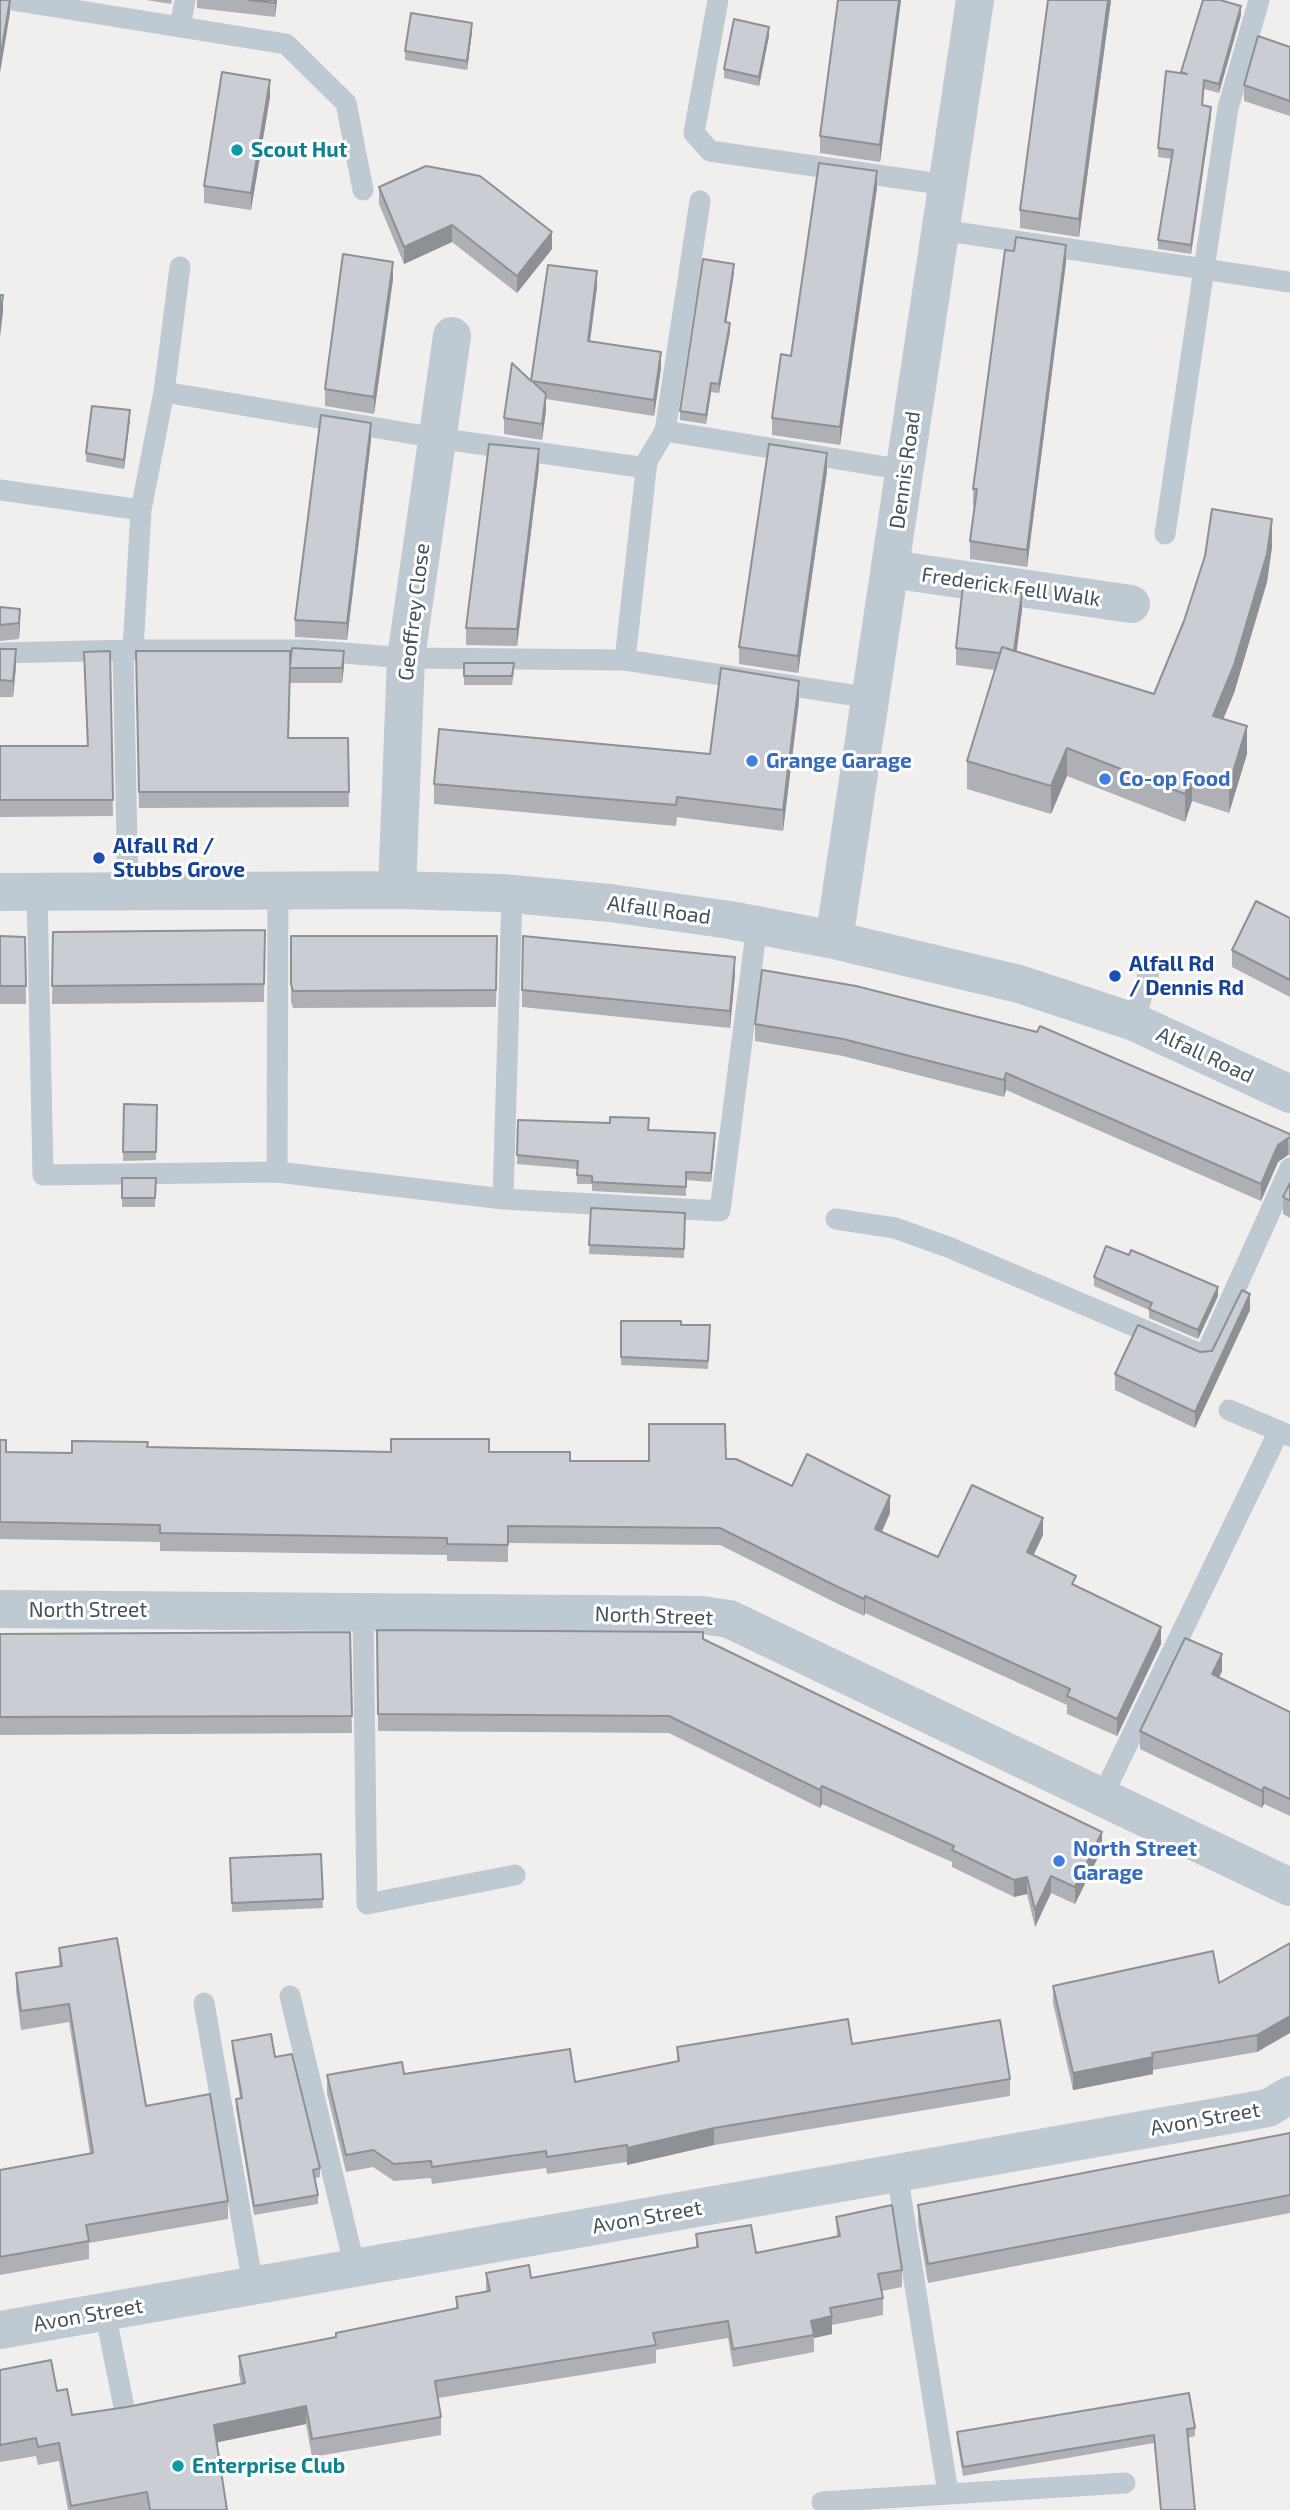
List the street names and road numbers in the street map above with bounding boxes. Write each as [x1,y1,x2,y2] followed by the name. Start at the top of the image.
[884,410,926,530] street label: Dennis Road
[393,542,435,682] street label: Geoffrey Close
[920,562,1102,612] street label: Frederick Fell Walk
[606,890,712,930] street label: Alfall Road
[1152,1022,1258,1088] street label: Alfall Road
[29,1597,147,1623] street label: North Street
[594,1601,714,1631] street label: North Street
[1148,2097,1262,2141] street label: Avon Street
[590,2195,704,2239] street label: Avon Street
[31,2293,145,2337] street label: Avon Street

